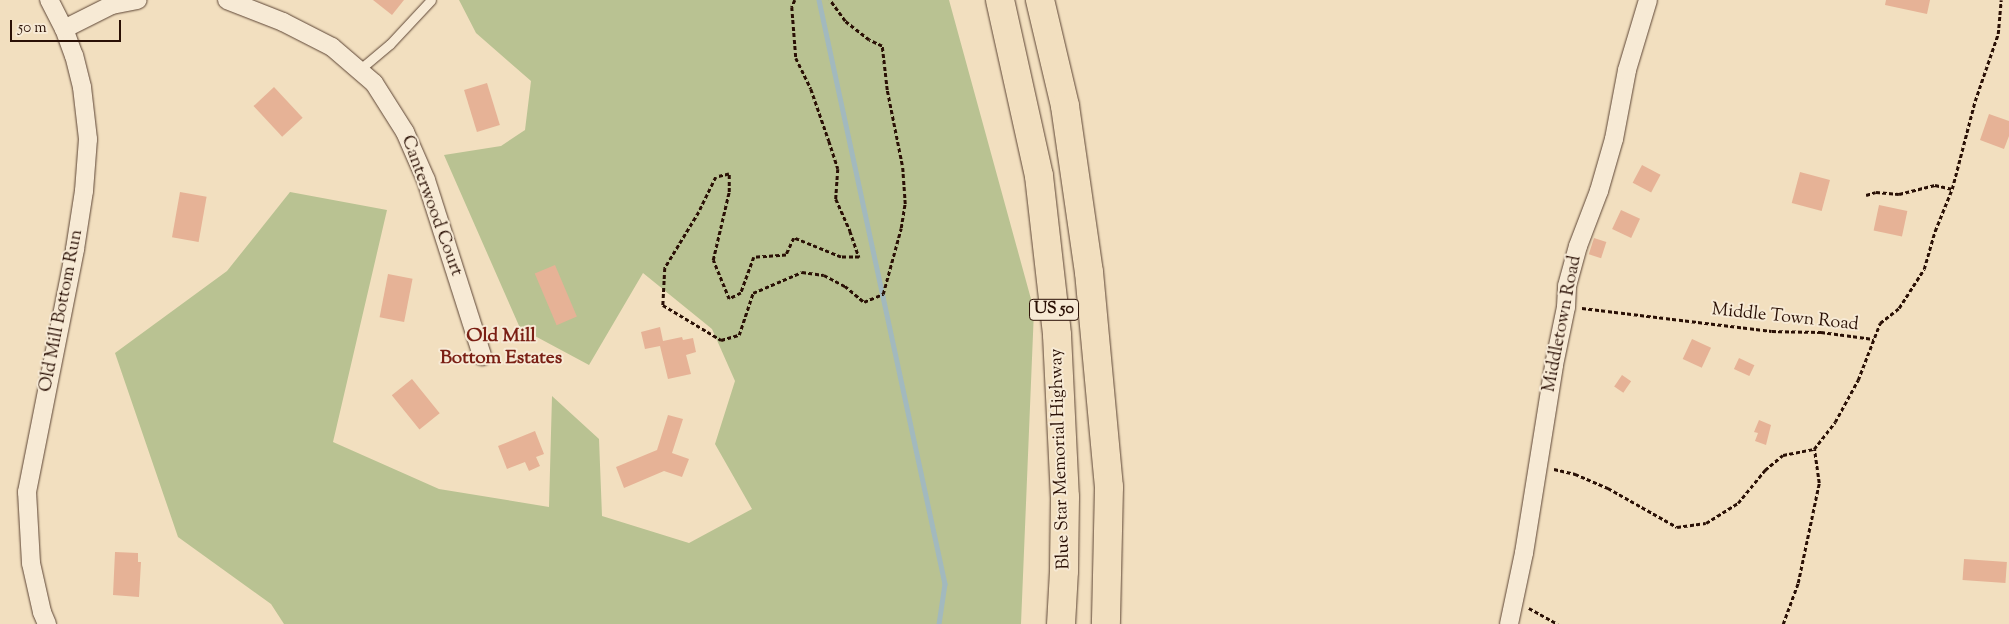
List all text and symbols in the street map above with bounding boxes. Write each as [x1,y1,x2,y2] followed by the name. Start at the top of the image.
[12,10,124,42] scale bar
[18,18,47,39] text: 50 m
[396,133,466,279] street label: Canterwood Court
[36,228,88,394] street label: Old Mill Bottom Run
[1539,254,1587,394] street label: Middletown Road
[1029,296,1079,324] road number: US 50
[1710,300,1860,336] street label: Middle Town Road
[440,326,562,370] district label: Old Mill Bottom Estates
[1046,348,1076,570] street label: Blue Star Memorial Highway

